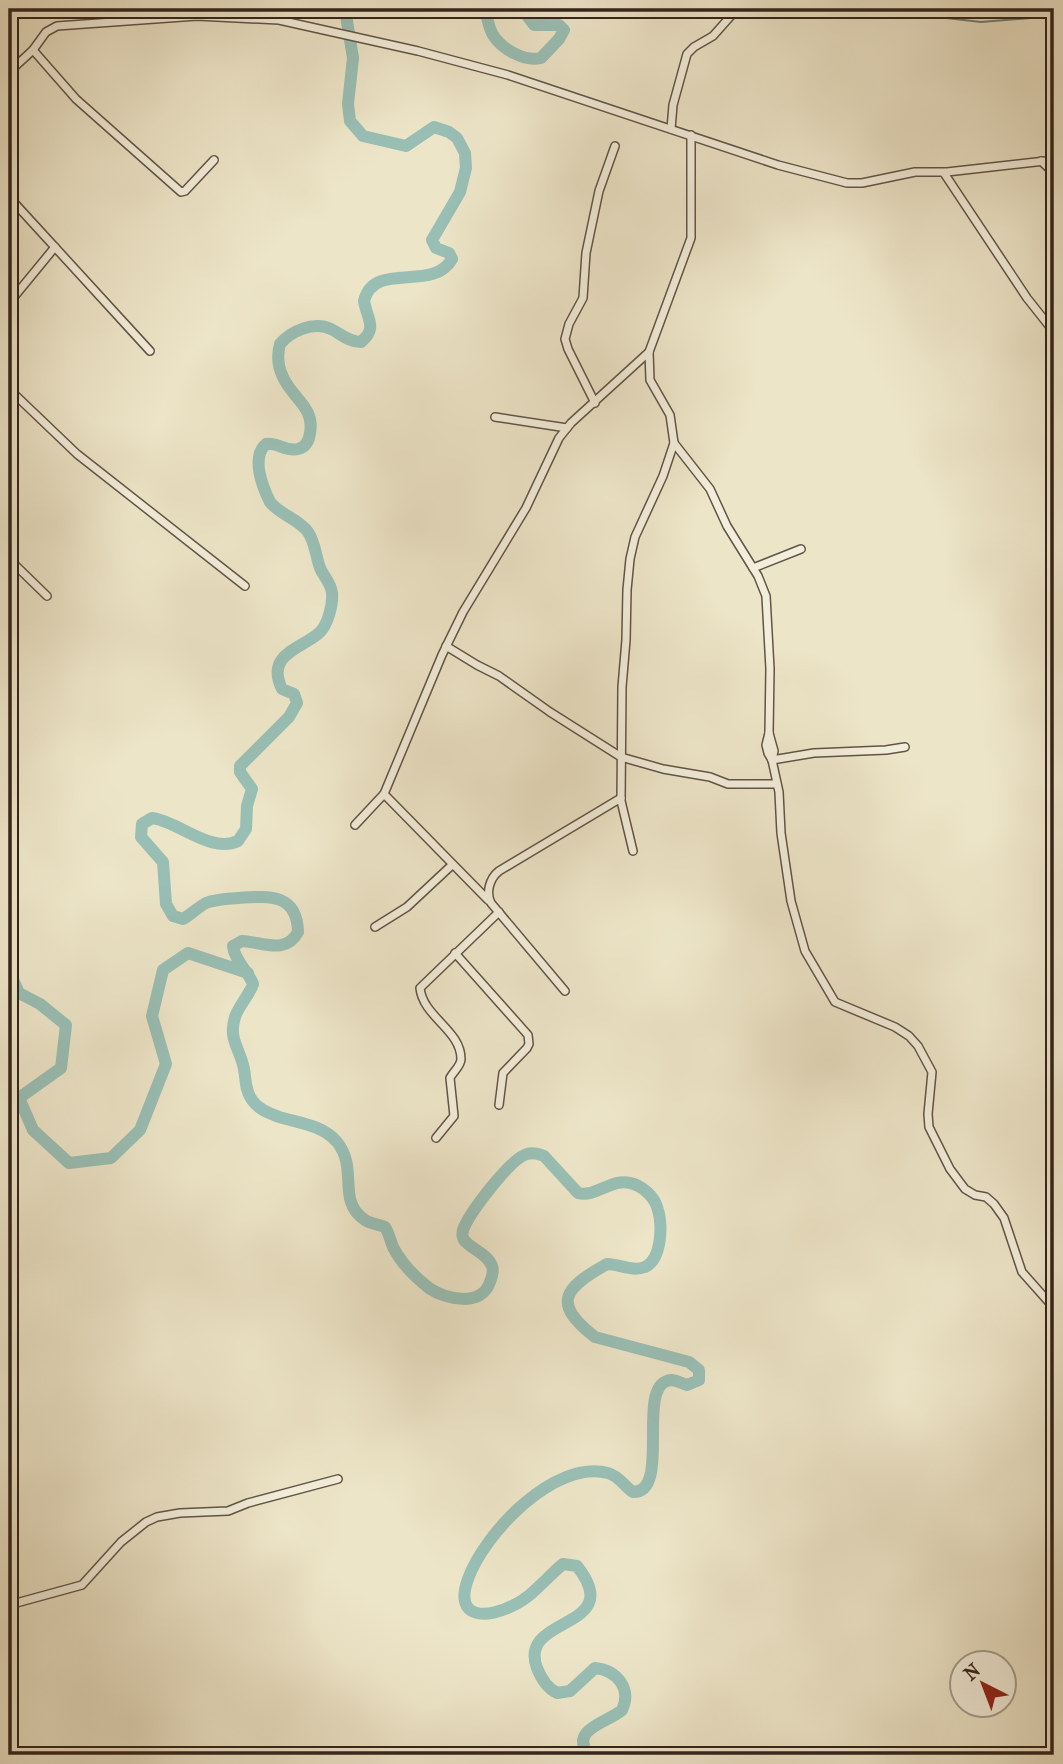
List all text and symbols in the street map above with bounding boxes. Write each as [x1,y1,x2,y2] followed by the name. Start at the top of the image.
[948,1648,1018,1718] north arrow
[960,1659,985,1685] text: N

